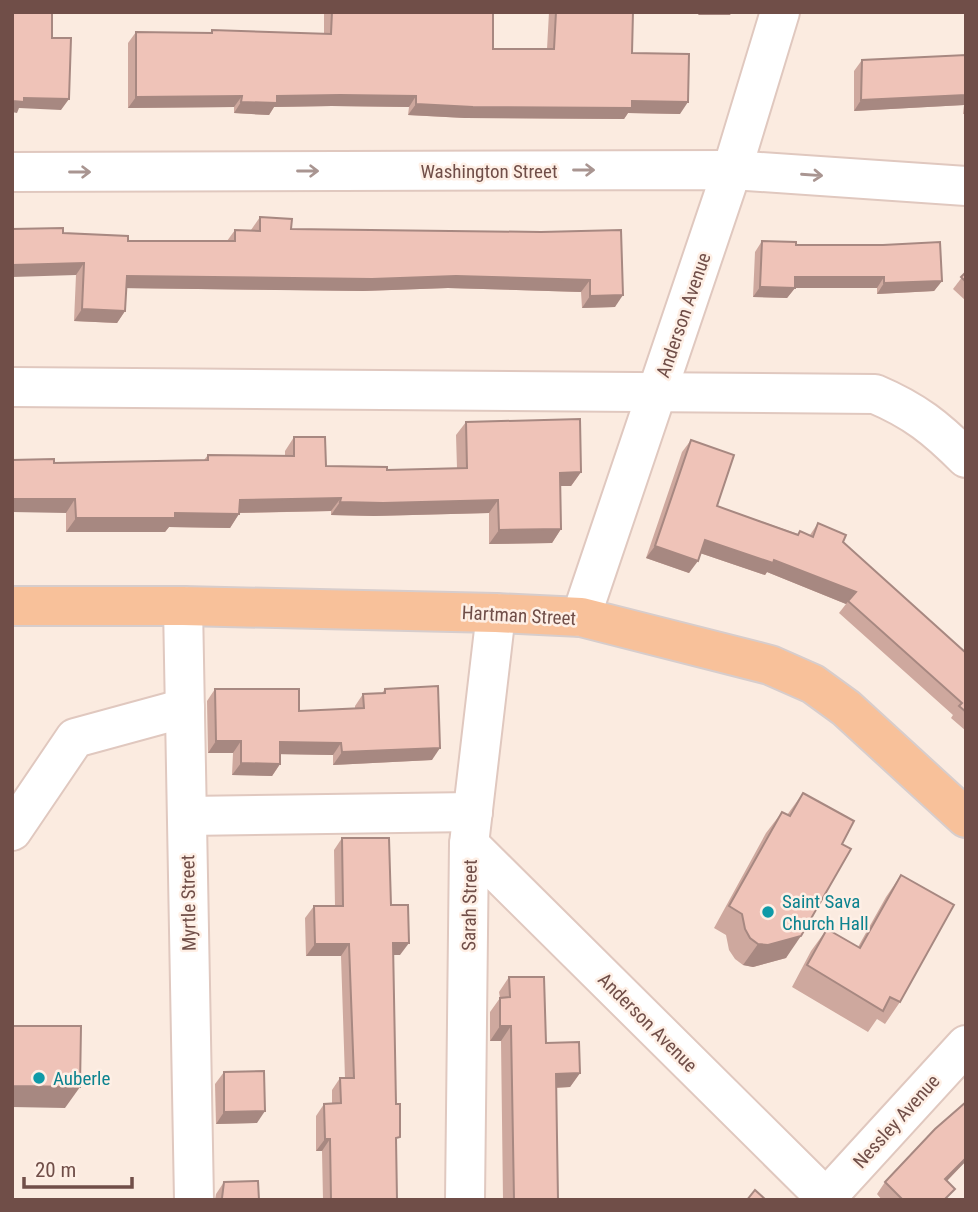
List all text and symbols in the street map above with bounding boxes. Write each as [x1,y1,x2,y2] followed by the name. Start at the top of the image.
[420,160,558,183] street label: Washington Street
[296,164,319,178] one-way arrow
[573,164,596,177] one-way arrow
[69,165,92,179] one-way arrow
[800,169,823,182] one-way arrow
[651,250,716,381] street label: Anderson Avenue
[461,601,577,630] street label: Hartman Street
[176,855,201,951] street label: Myrtle Street
[457,859,482,951] street label: Sarah Street
[782,890,869,935] place label: Saint Sava Church Hall
[760,904,776,920] marker: Saint Sava Church Hall
[593,968,702,1077] street label: Anderson Avenue
[53,1067,110,1090] place label: Auberle
[31,1070,47,1086] marker: Auberle
[848,1070,944,1173] street label: Nessley Avenue
[24,1146,133,1190] scale bar
[35,1158,76,1182] text: 20 m

